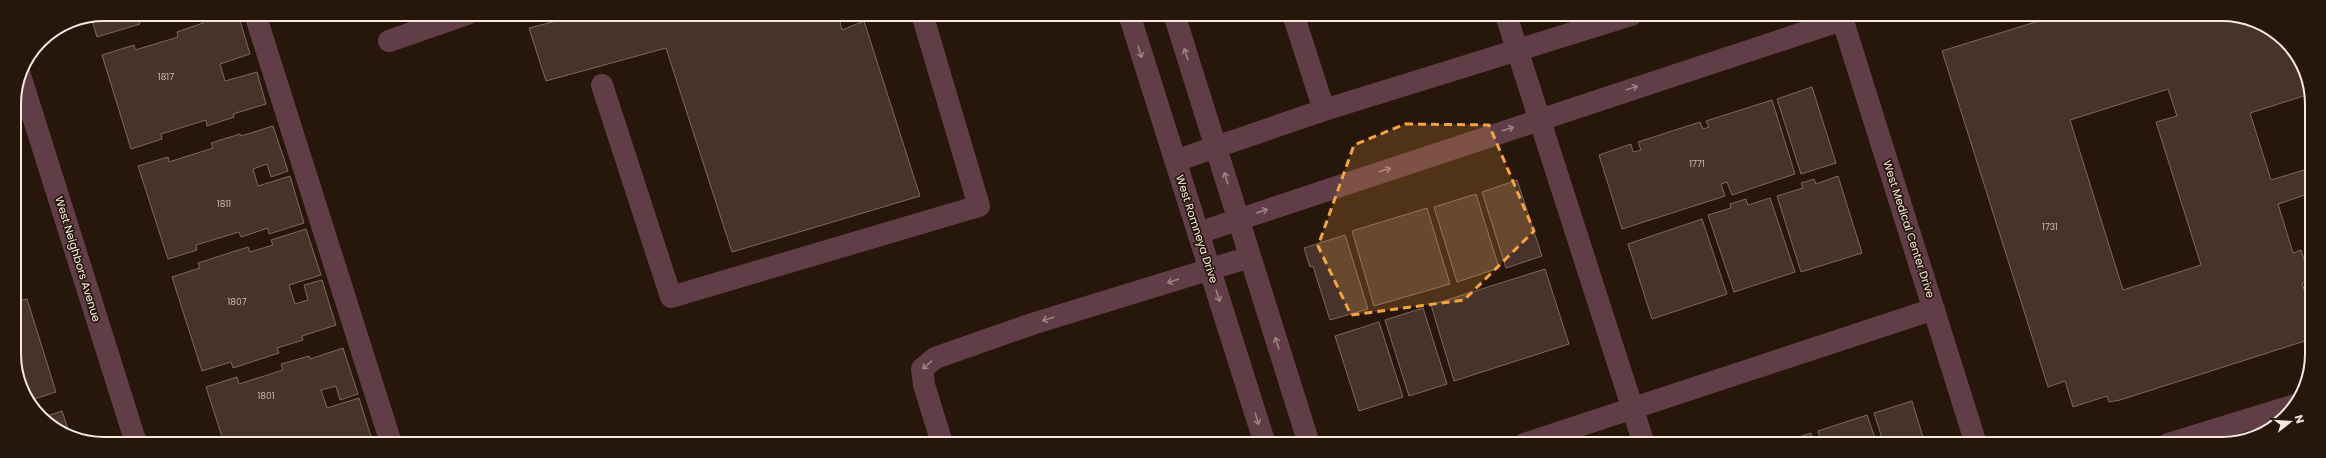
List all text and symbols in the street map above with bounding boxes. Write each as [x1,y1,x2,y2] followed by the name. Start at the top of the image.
[1137,45,1145,57] one-way arrow
[1182,49,1190,61] one-way arrow
[158,71,174,83] house number: 1817
[1625,84,1637,92] one-way arrow
[1502,125,1515,132] one-way arrow
[1689,158,1705,170] house number: 1771
[1879,158,1939,300] street label: West Medical Center Drive
[1378,166,1391,173] one-way arrow
[1172,173,1222,286] street label: West Romneya Drive
[1221,173,1229,185] one-way arrow
[51,194,105,324] street label: West Neighbors Avenue
[217,198,231,210] house number: 1811
[1255,207,1267,215] one-way arrow
[2042,221,2058,233] house number: 1731
[1166,278,1179,285] one-way arrow
[1215,289,1222,302] one-way arrow
[227,296,247,308] house number: 1807
[1042,316,1055,323] one-way arrow
[1273,336,1280,349] one-way arrow
[922,360,933,369] one-way arrow
[257,390,275,402] house number: 1801
[2270,402,2310,442] north arrow
[1254,413,1261,426] one-way arrow
[2291,413,2308,425] text: N

